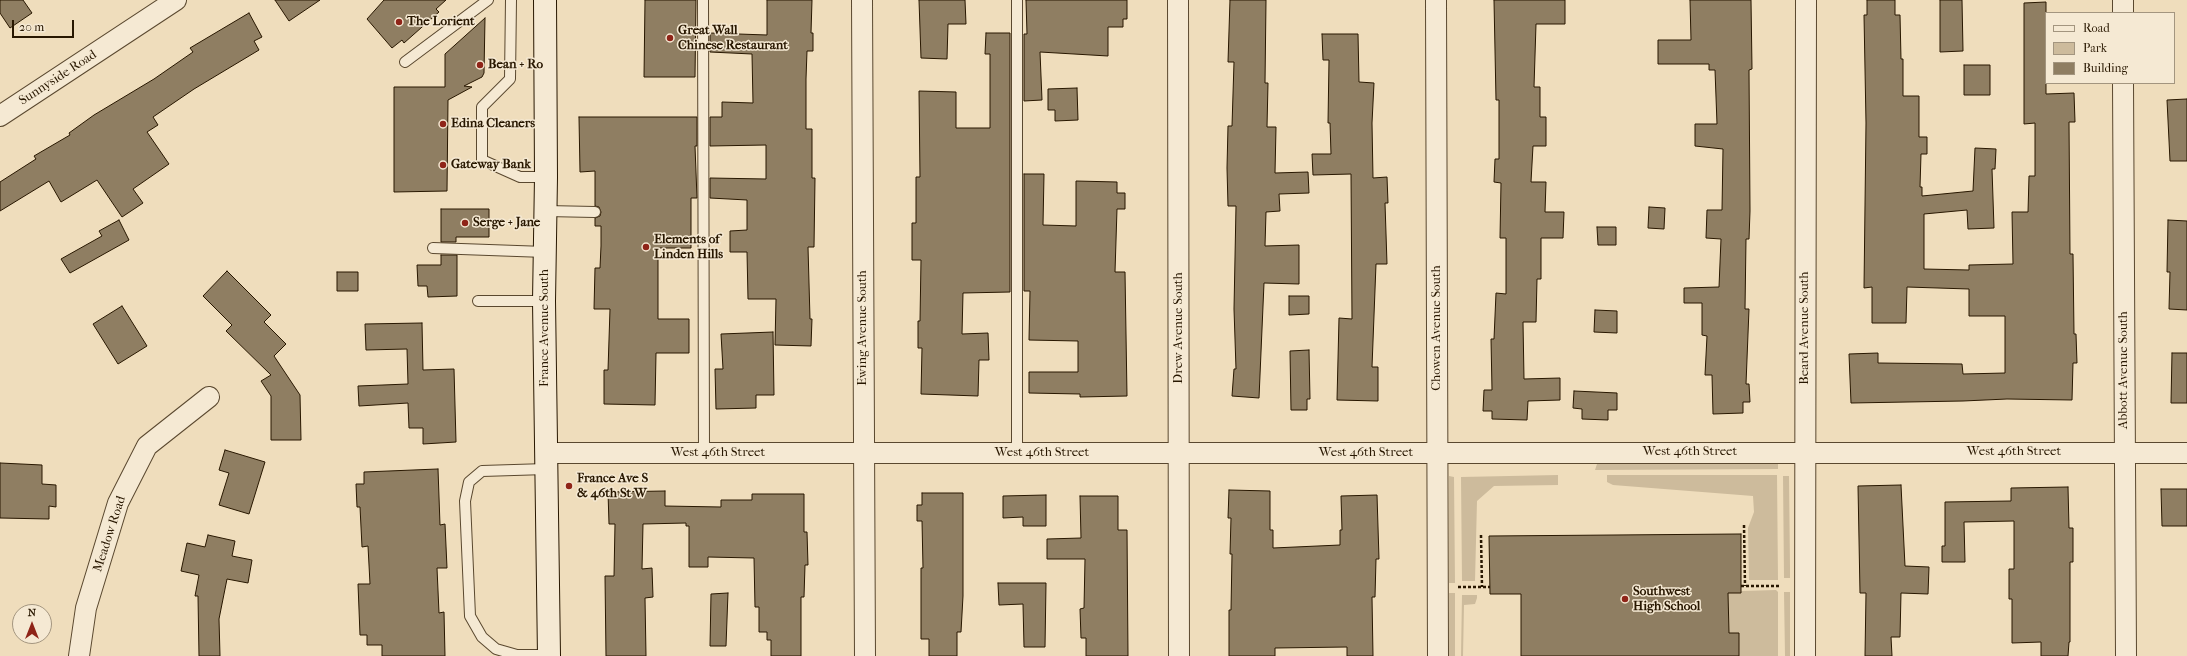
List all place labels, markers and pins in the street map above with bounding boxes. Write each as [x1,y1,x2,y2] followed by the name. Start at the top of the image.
[407,14,475,30] place label: The Lorient
[394,17,404,27] marker: The Lorient
[678,23,788,54] place label: Great Wall Chinese Restaurant
[665,33,675,43] marker: Great Wall Chinese Restaurant
[488,57,543,73] place label: Bean + Ro
[475,60,485,70] marker: Bean + Ro
[451,116,535,132] place label: Edina Cleaners
[438,119,448,129] marker: Edina Cleaners
[451,157,531,173] place label: Gateway Bank
[438,160,448,170] marker: Gateway Bank
[473,215,540,231] place label: Serge + Jane
[460,218,470,228] marker: Serge + Jane
[654,232,723,263] place label: Elements of Linden Hills
[641,242,651,252] marker: Elements of Linden Hills
[577,471,648,502] place label: France Ave S & 46th St W
[564,481,574,491] marker: France Ave S & 46th St W
[1633,584,1700,615] place label: Southwest High School
[1620,594,1630,604] marker: Southwest High School

